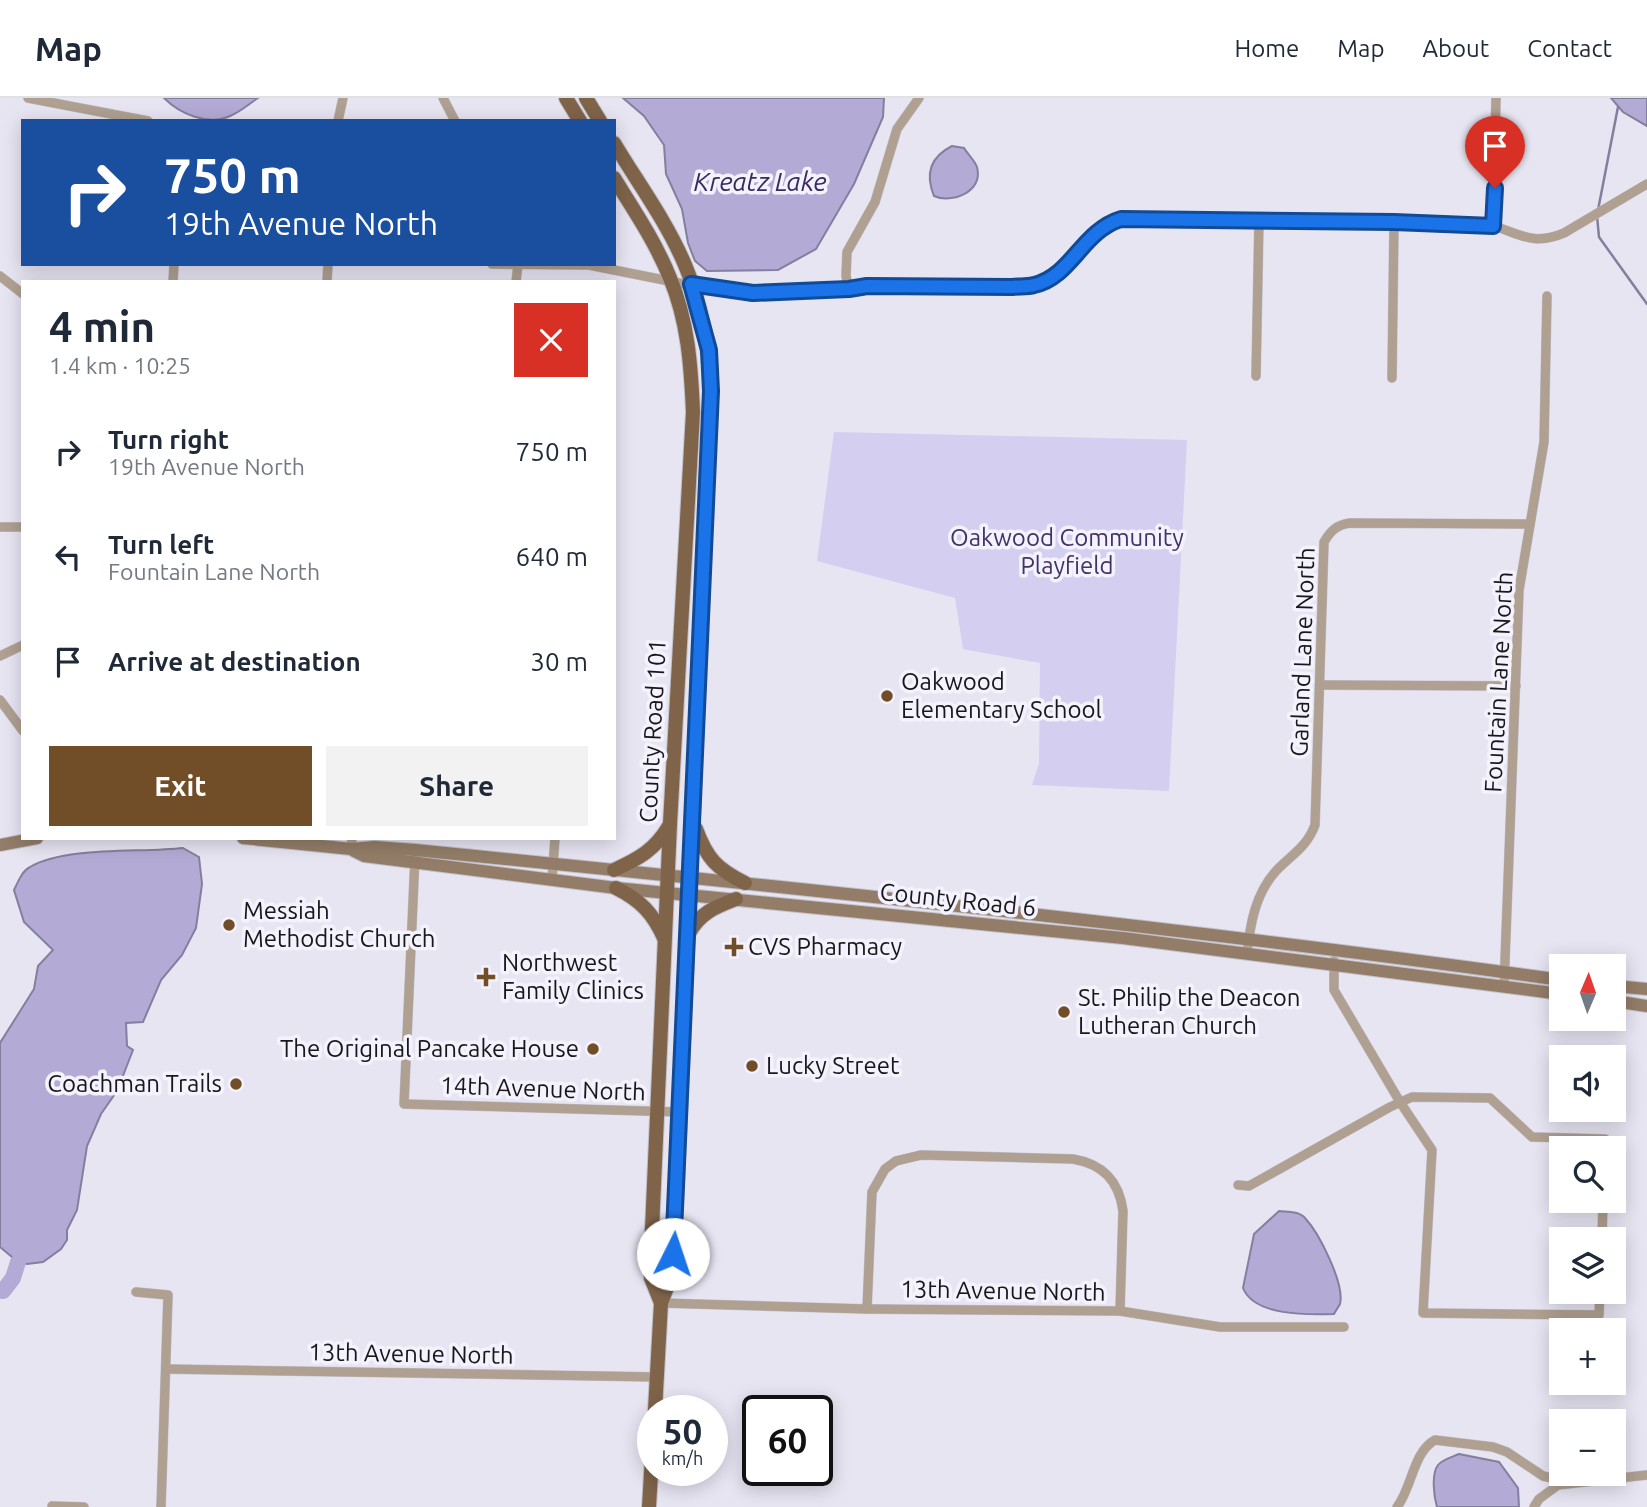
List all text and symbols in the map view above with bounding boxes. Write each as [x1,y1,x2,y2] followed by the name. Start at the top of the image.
[35,30,102,67] text: Map
[1234,35,1299,62] text: Home
[1337,35,1384,62] text: Map
[1422,35,1489,62] text: About
[1527,35,1612,62] text: Contact
[1465,116,1525,188] pin
[1476,127,1514,165] icon: arrive
[49,147,140,238] icon: right
[164,147,301,202] text: 750 m
[693,167,827,196] water label: Kreatz Lake
[164,205,438,241] text: 19th Avenue North
[49,303,155,350] text: 4 min
[514,303,588,377] button: close
[49,353,191,378] text: 1.4 km · 10:25
[108,425,229,454] text: Turn right
[49,433,87,471] icon: right
[516,437,588,466] text: 750 m
[108,454,305,479] text: 19th Avenue North
[950,524,1184,579] park label: Oakwood Community Playfield
[108,530,214,559] text: Turn left
[49,538,87,576] icon: left
[516,542,588,571] text: 640 m
[1285,547,1320,757] street label: Garland Lane North
[108,559,320,584] text: Fountain Lane North
[1479,571,1518,793] street label: Fountain Lane North
[634,638,671,824] street label: County Road 101
[49,643,87,681] icon: arrive
[108,647,361,676] text: Arrive at destination
[530,647,588,676] text: 30 m
[901,668,1102,723] place label: Oakwood Elementary School
[879,688,895,704] marker: Oakwood Elementary School
[49,746,312,826] button: Exit
[326,746,588,826] button: Share
[879,878,1038,921] street label: County Road 6
[243,897,436,952] place label: Messiah Methodist Church
[221,917,237,933] marker: Messiah Methodist Church
[748,933,902,960] place label: CVS Pharmacy
[726,939,742,955] marker: CVS Pharmacy
[502,949,644,1004] place label: Northwest Family Clinics
[1549,954,1626,1031] north arrow
[1549,954,1626,1486] map controls
[476,967,496,987] marker: Northwest Family Clinics
[1078,984,1300,1039] place label: St. Philip the Deacon Lutheran Church
[1056,1004,1072,1020] marker: St. Philip the Deacon Lutheran Church
[280,1035,579,1062] place label: The Original Pancake House
[585,1041,601,1057] marker: The Original Pancake House
[1549,1045,1626,1122] button: sound
[766,1052,900,1079] place label: Lucky Street
[744,1058,760,1074] marker: Lucky Street
[47,1070,222,1097] place label: Coachman Trails
[440,1071,646,1106] street label: 14th Avenue North
[228,1076,244,1092] marker: Coachman Trails
[1549,1136,1626,1213] button: search
[636,1217,710,1291] position arrow
[1549,1227,1626,1304] button: layers
[900,1275,1106,1306] street label: 13th Avenue North
[1549,1318,1626,1395] button: +
[308,1338,514,1369] street label: 13th Avenue North
[742,1395,833,1486] speed limit sign: 60
[1549,1409,1626,1486] button: −
[663,1411,702,1451] text: 50
[662,1448,703,1468] text: km/h

